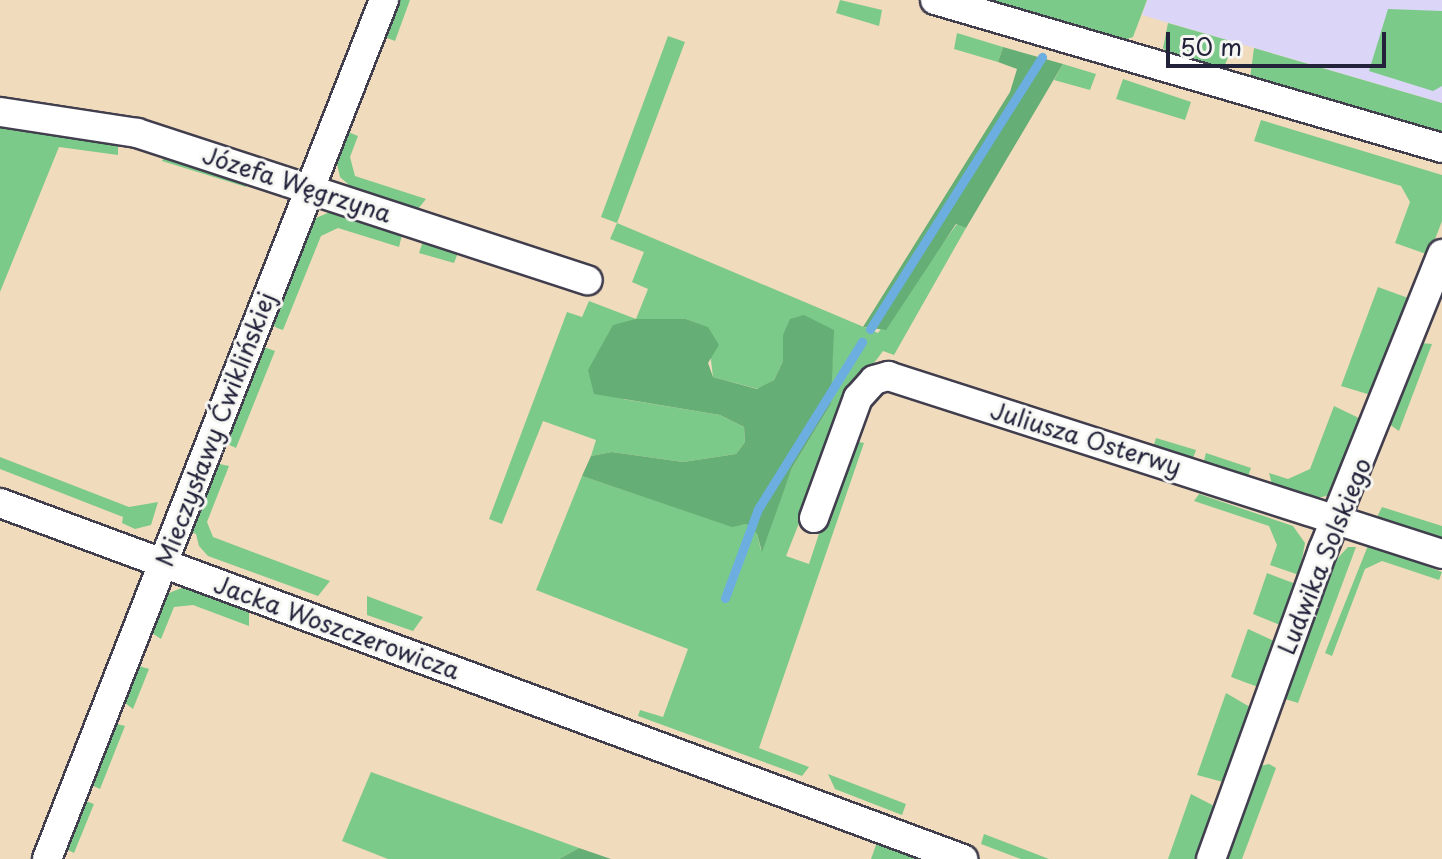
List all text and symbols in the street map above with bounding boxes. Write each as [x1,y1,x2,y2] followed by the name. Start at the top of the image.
[1170,16,1390,66] scale bar
[1180,28,1242,64] text: 50 m
[199,140,395,228] street label: Józefa Węgrzyna
[150,289,280,569] street label: Mieczysławy Ćwiklińskiej
[988,396,1184,480] street label: Juliusza Osterwy
[1271,453,1377,659] street label: Ludwika Solskiego
[210,569,464,685] street label: Jacka Woszczerowicza

